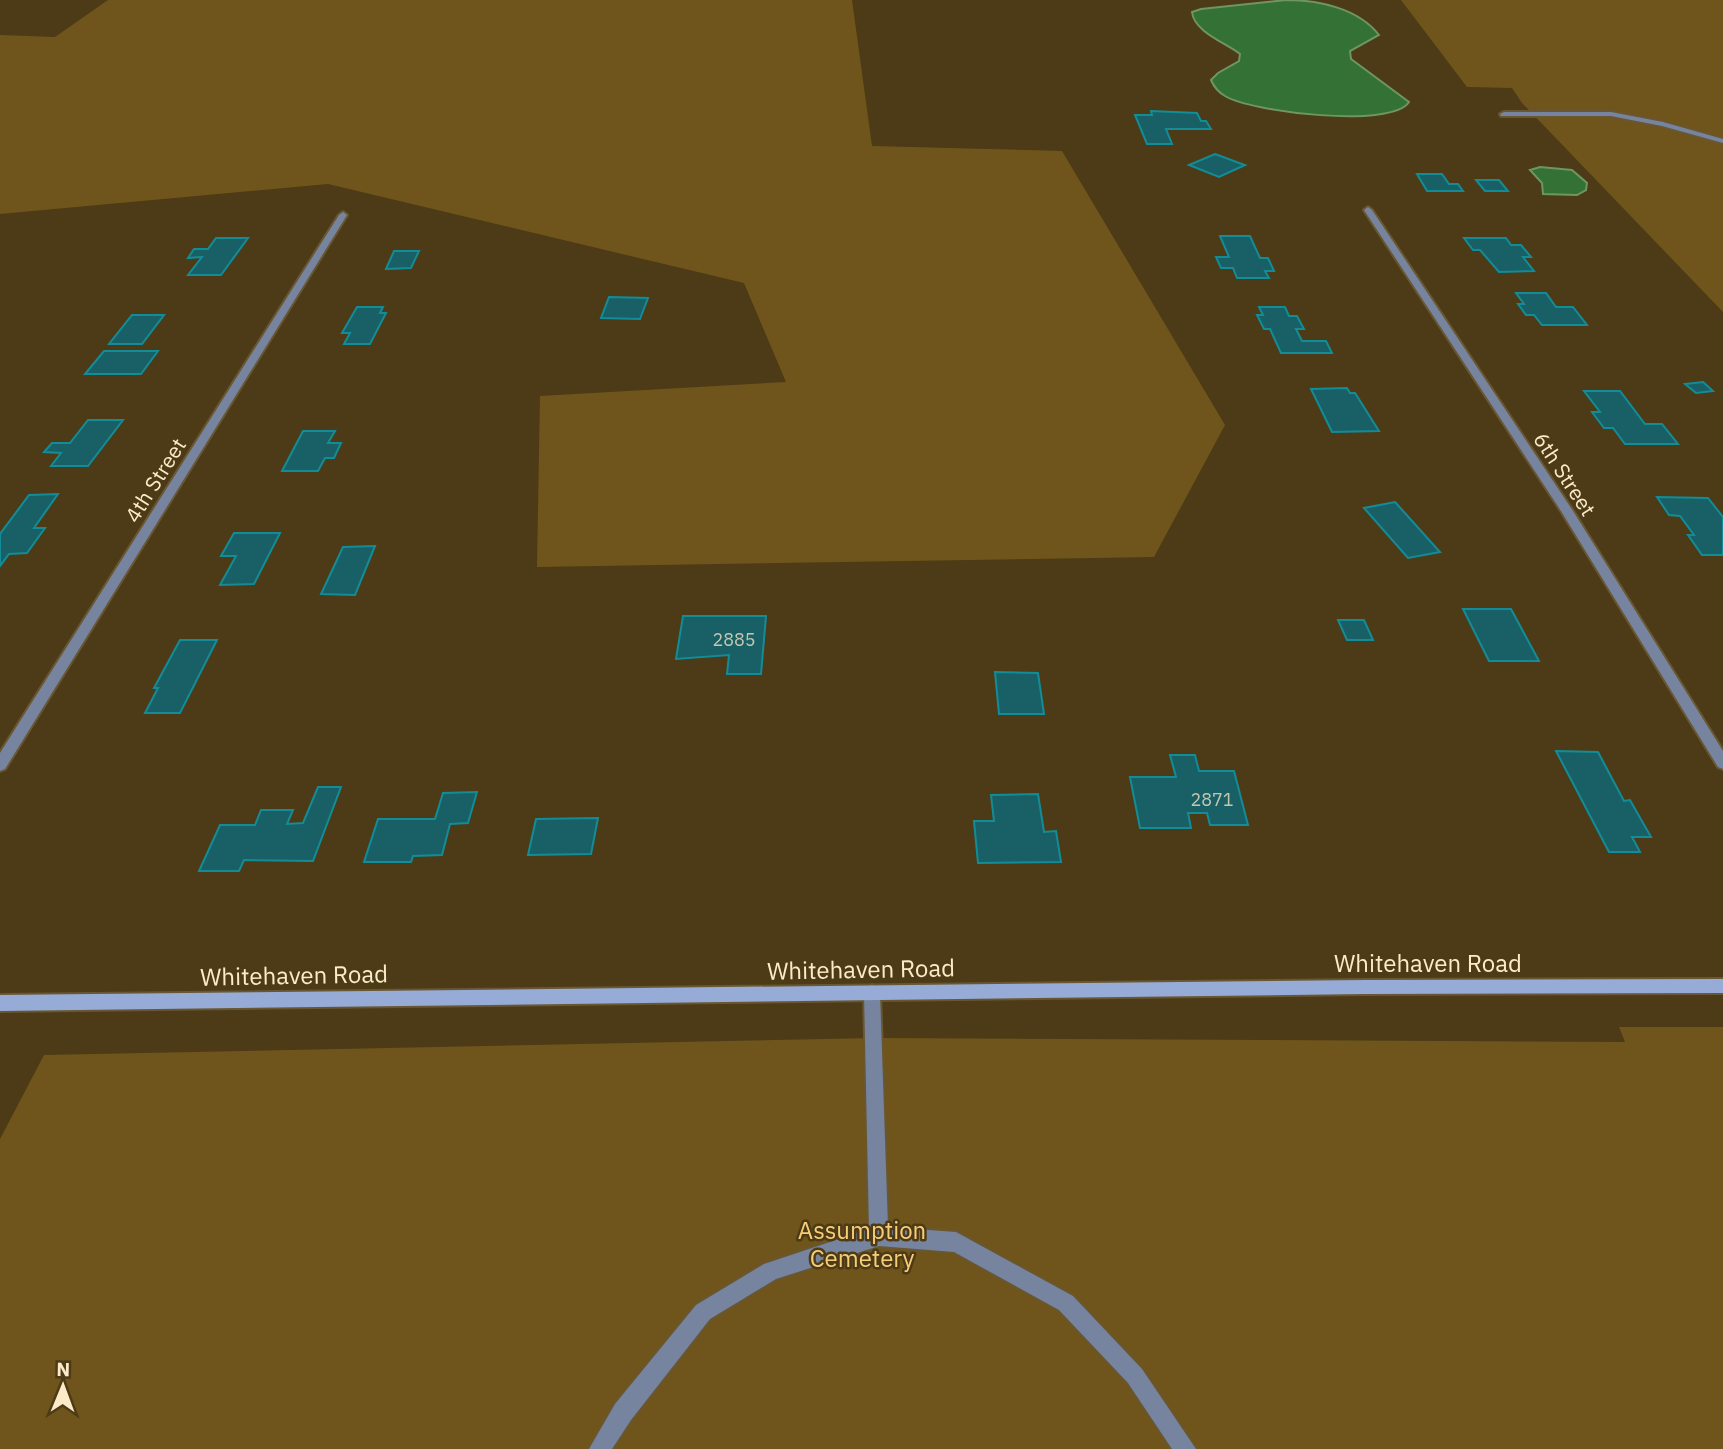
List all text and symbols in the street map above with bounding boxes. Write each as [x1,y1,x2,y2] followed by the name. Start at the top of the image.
[1528,427,1602,521] street label: 6th Street
[118,433,192,527] street label: 4th Street
[712,628,756,651] house number: 2885
[1190,788,1234,811] house number: 2871
[1334,947,1522,979] street label: Whitehaven Road
[767,951,955,987] street label: Whitehaven Road
[200,957,388,993] street label: Whitehaven Road
[798,1214,926,1274] park label: Assumption Cemetery
[28,1351,98,1421] north arrow
[56,1357,70,1381] text: N

